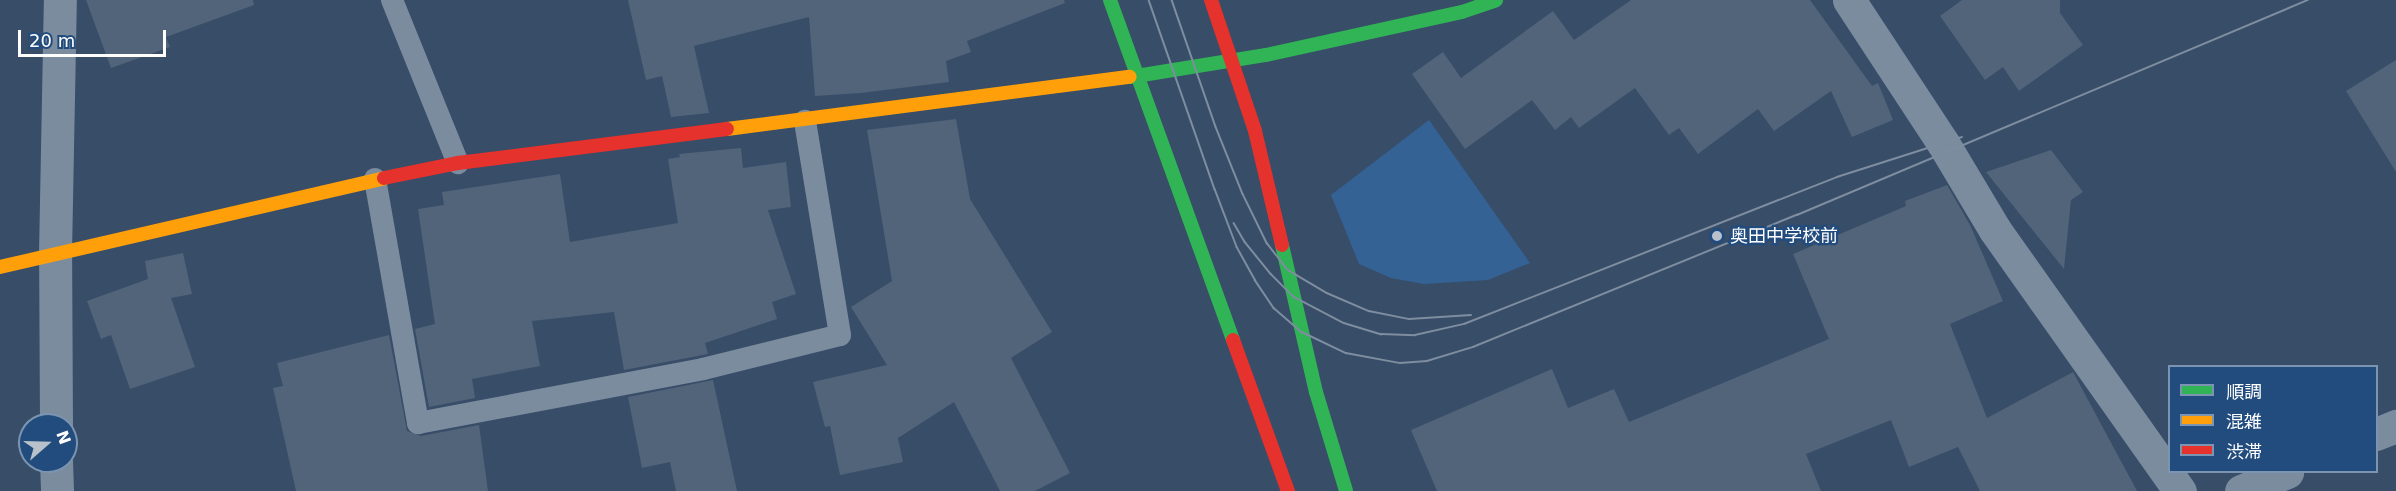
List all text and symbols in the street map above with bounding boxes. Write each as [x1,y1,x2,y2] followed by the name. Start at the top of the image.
[21,18,170,56] scale bar
[29,30,75,51] text: 20 m
[1730,225,1838,247] place label: 奥田中学校前
[1708,227,1726,245] marker: 奥田中学校前
[2168,365,2378,473] legend
[2226,381,2262,402] text: 順調
[2226,411,2262,432] text: 混雑
[18,413,78,473] north arrow
[52,428,75,447] text: N
[2226,441,2262,462] text: 渋滞

